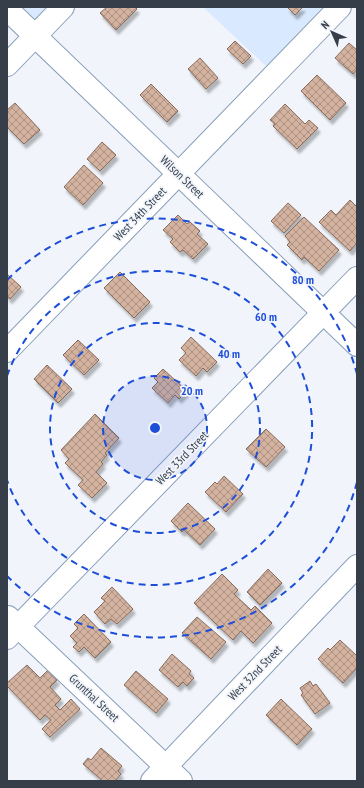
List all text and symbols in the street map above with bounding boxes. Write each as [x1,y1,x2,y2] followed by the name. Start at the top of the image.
[312,12,352,52] north arrow
[318,18,332,32] text: N
[157,152,208,202] street label: Wilson Street
[110,183,170,244] street label: West 34th Street
[292,272,314,287] text: 80 m
[255,309,277,324] text: 60 m
[218,346,240,361] text: 40 m
[181,383,203,398] text: 20 m
[148,421,162,435] centre of rings
[152,427,212,488] street label: West 33rd Street
[225,641,285,703] street label: West 32nd Street
[66,671,123,725] street label: Grunthal Street

